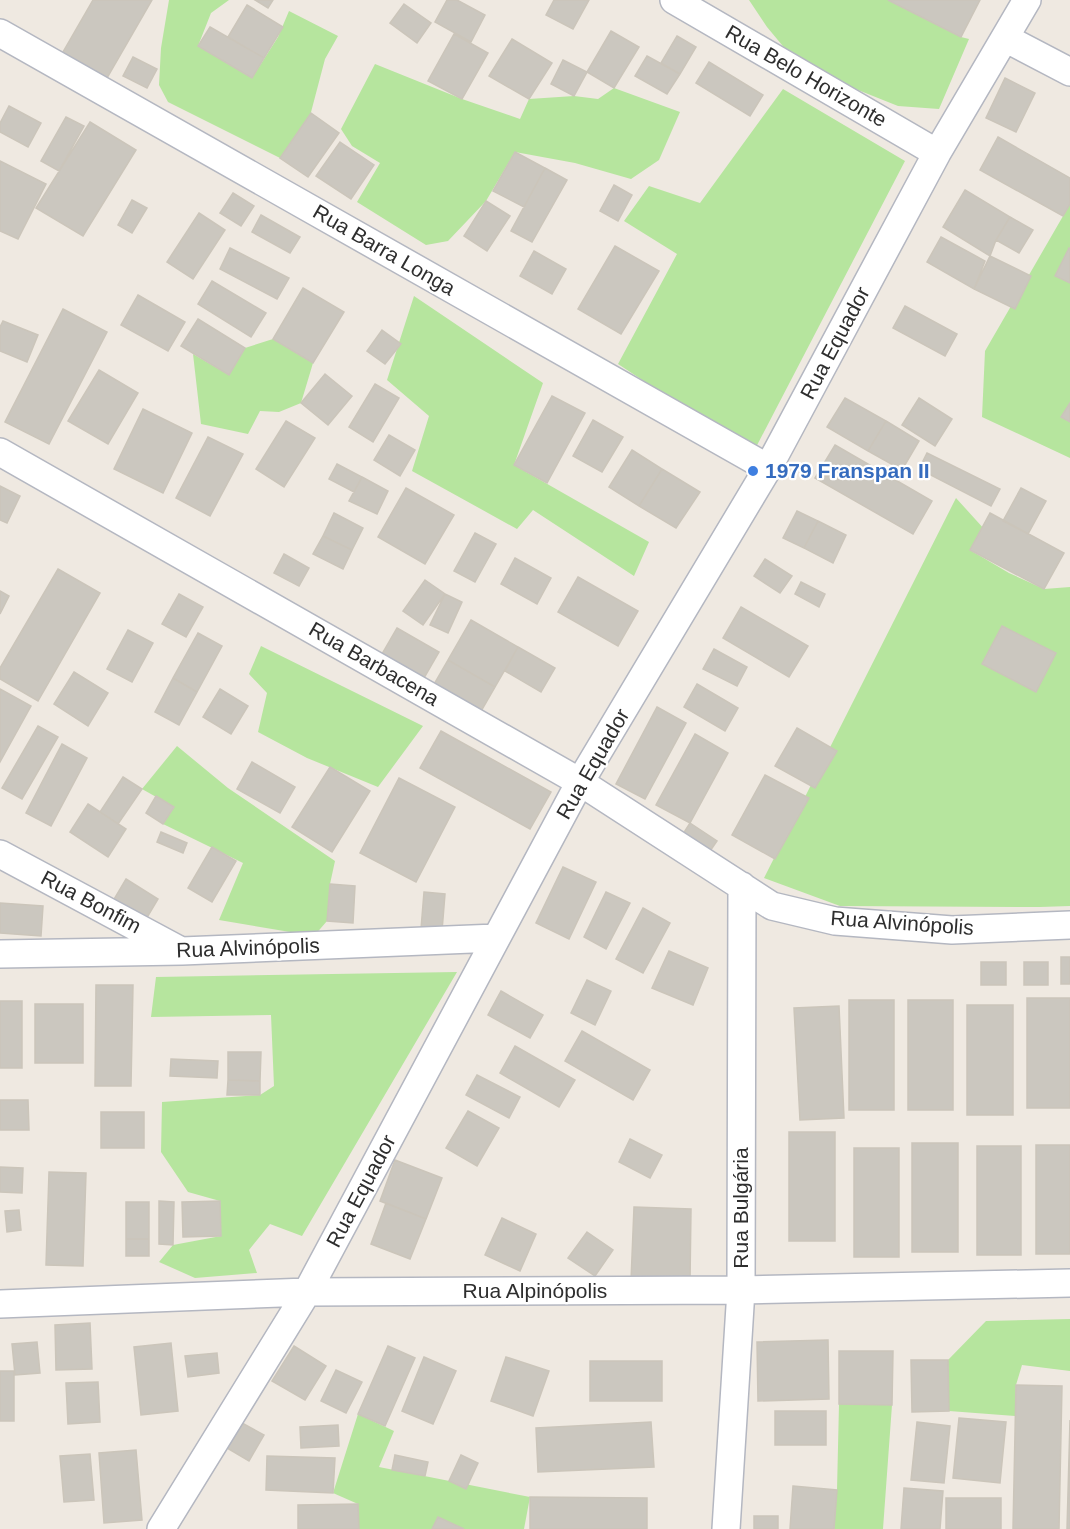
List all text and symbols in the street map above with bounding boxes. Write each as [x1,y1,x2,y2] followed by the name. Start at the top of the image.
[722,20,891,131] street label: Rua Belo Horizonte
[309,200,460,300] street label: Rua Barra Longa
[795,283,874,403] street label: Rua Equador
[765,459,930,482] place label: 1979 Franspan II
[746,464,760,478] marker: 1979 Franspan II
[305,617,443,710] street label: Rua Barbacena
[552,704,633,823] street label: Rua Equador
[37,866,145,937] street label: Rua Bonfim
[830,906,974,939] street label: Rua Alvinópolis
[176,934,320,961] street label: Rua Alvinópolis
[321,1131,400,1251] street label: Rua Equador
[729,1147,752,1269] street label: Rua Bulgária
[463,1279,607,1302] street label: Rua Alpinópolis

